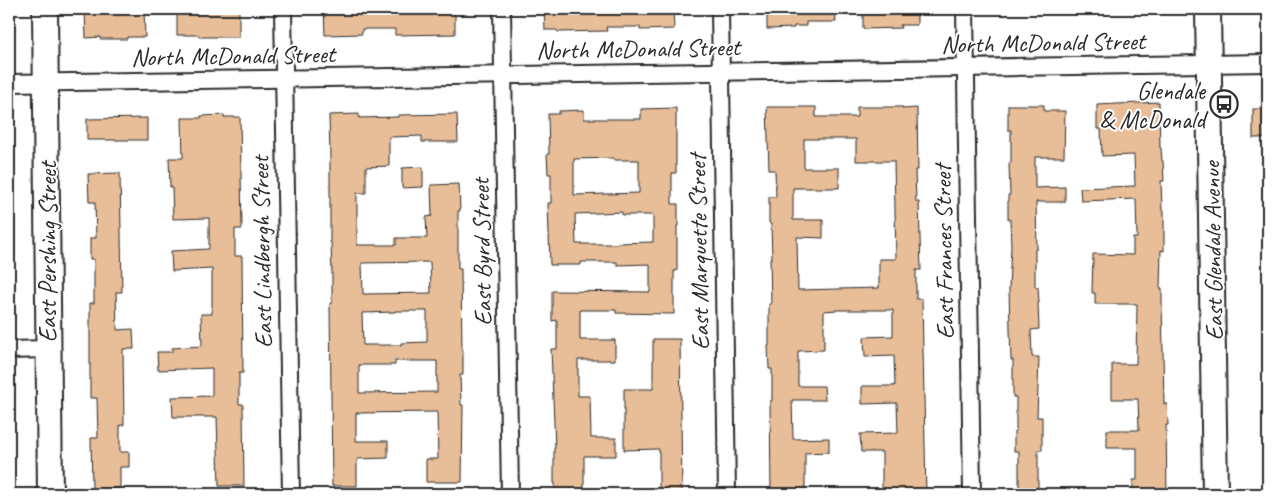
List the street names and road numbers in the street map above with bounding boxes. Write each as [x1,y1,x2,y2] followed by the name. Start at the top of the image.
[941,25,1148,61] street label: North McDonald Street
[536,31,743,67] street label: North McDonald Street
[131,38,338,74] street label: North McDonald Street
[681,150,717,350] street label: East Marquette Street
[244,153,280,348] street label: East Lindbergh Street
[32,159,64,342] street label: East Pershing Street
[1195,159,1231,341] street label: East Glendale Avenue
[926,161,962,340] street label: East Frances Street
[465,175,499,326] street label: East Byrd Street

